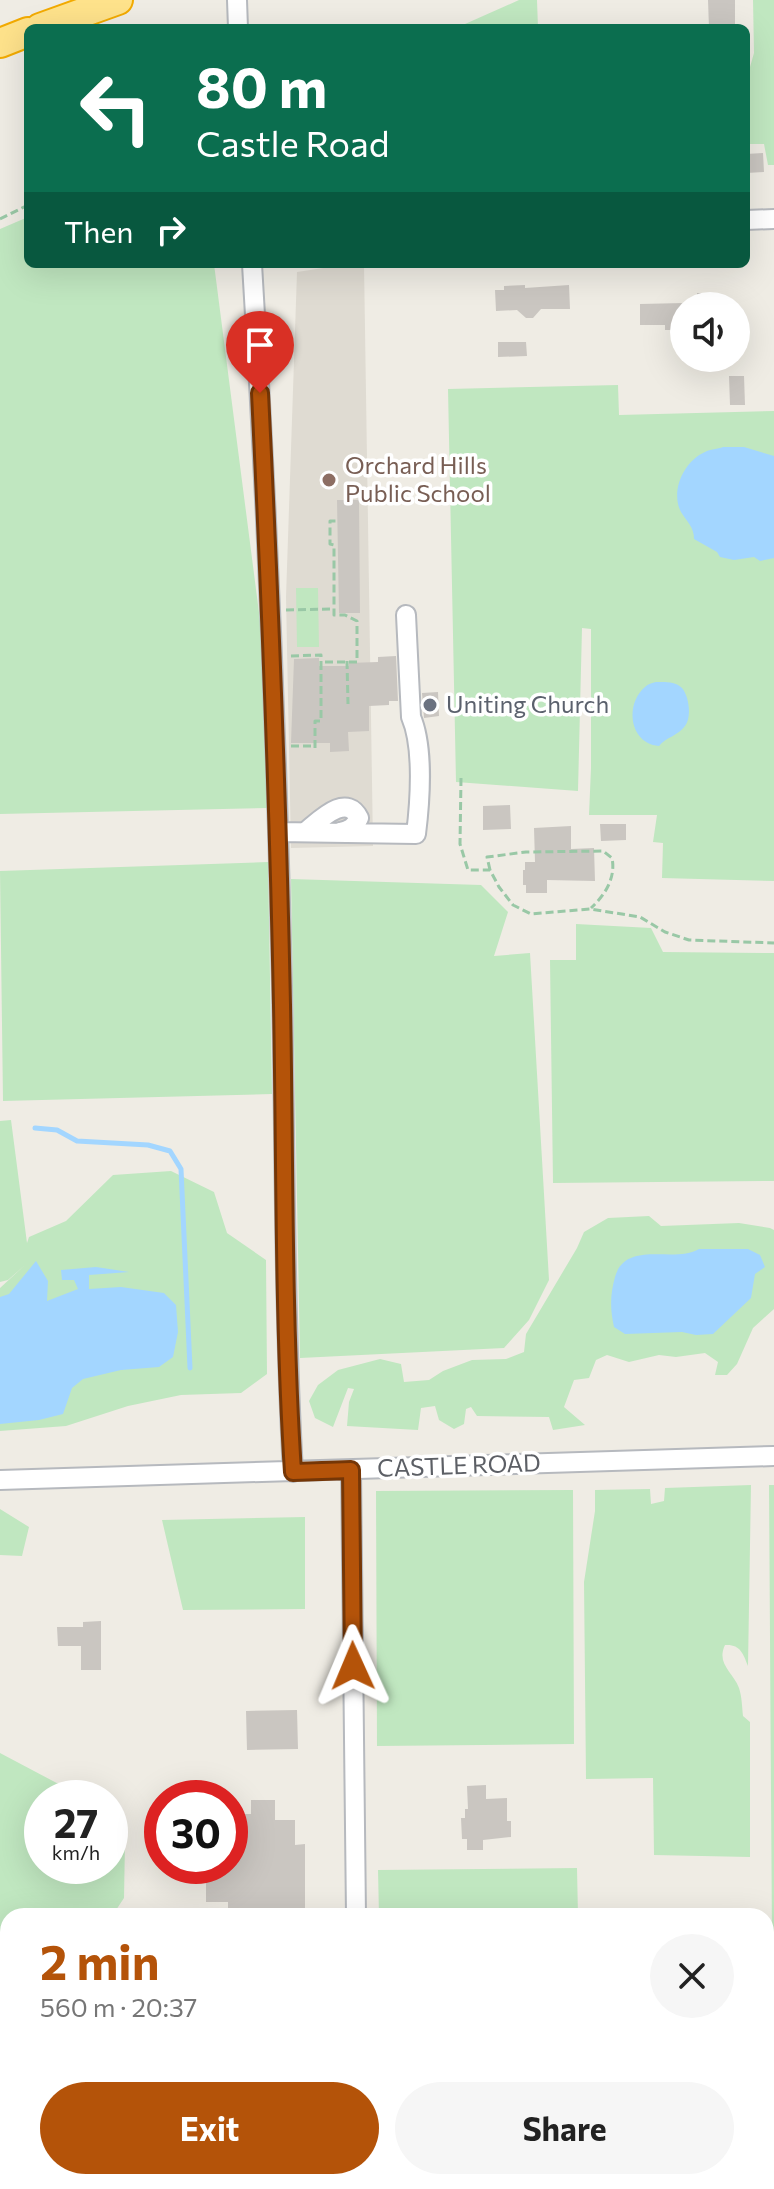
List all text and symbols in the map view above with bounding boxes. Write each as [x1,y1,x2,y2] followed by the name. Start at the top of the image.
[196,51,327,120] text: 80 m
[64,56,168,160] icon: left
[196,120,390,164] text: Castle Road
[149,208,193,252] icon: right
[64,212,133,249] text: Then
[670,292,750,372] map controls
[670,292,750,372] button: sound
[226,311,294,393] pin
[238,323,282,367] icon: arrive
[345,450,491,507] place label: Orchard Hills Public School
[320,471,338,489] marker: Orchard Hills Public School
[446,689,609,718] place label: Uniting Church
[421,696,439,714] marker: Uniting Church
[377,1447,541,1482] street label: CASTLE ROAD
[311,1624,395,1708] position arrow
[144,1780,248,1884] speed limit sign: 30
[54,1797,98,1846] text: 27
[52,1840,100,1864] text: km/h
[40,1931,160,1990] text: 2 min
[650,1934,734,2018] button: close
[40,1991,197,2022] text: 560 m · 20:37
[40,2082,379,2174] button: Exit
[395,2082,734,2174] button: Share

